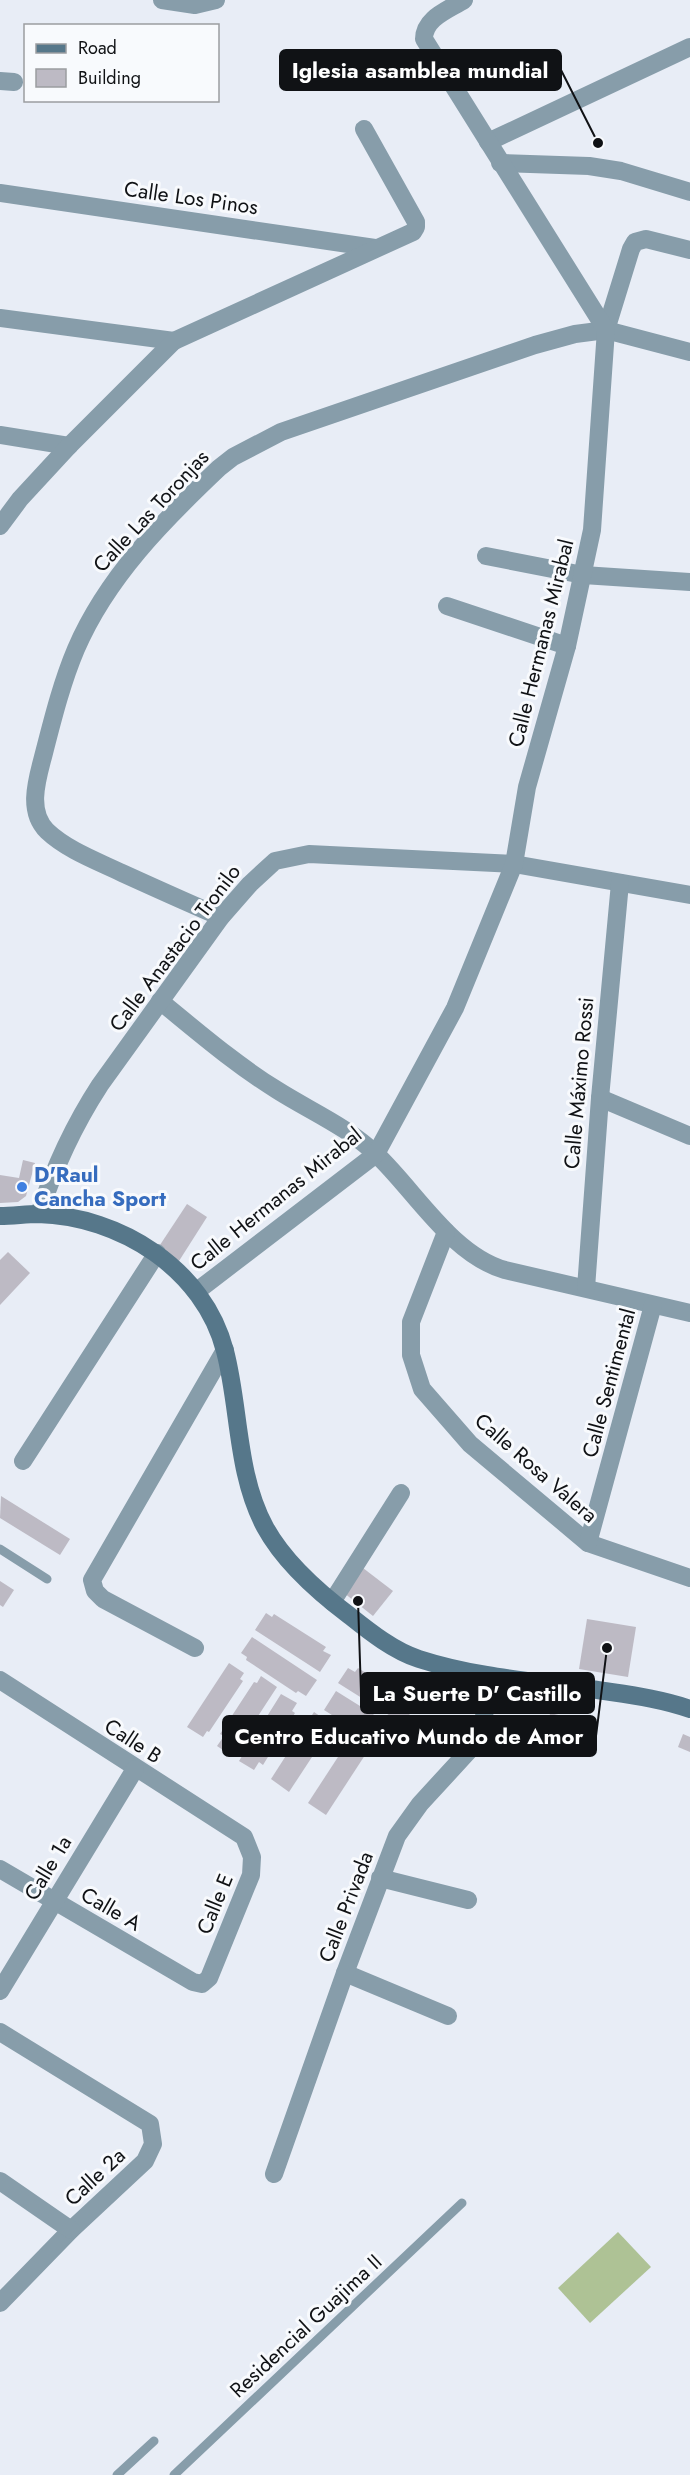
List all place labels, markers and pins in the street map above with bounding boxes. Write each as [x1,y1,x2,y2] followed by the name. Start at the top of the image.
[280,50,561,90] callout: Iglesia asamblea mundial
[34,1160,166,1214] place label: D'Raul Cancha Sport
[15,1180,29,1194] marker: D'Raul Cancha Sport
[361,1673,594,1713] callout: La Suerte D' Castillo
[223,1716,596,1756] callout: Centro Educativo Mundo de Amor

